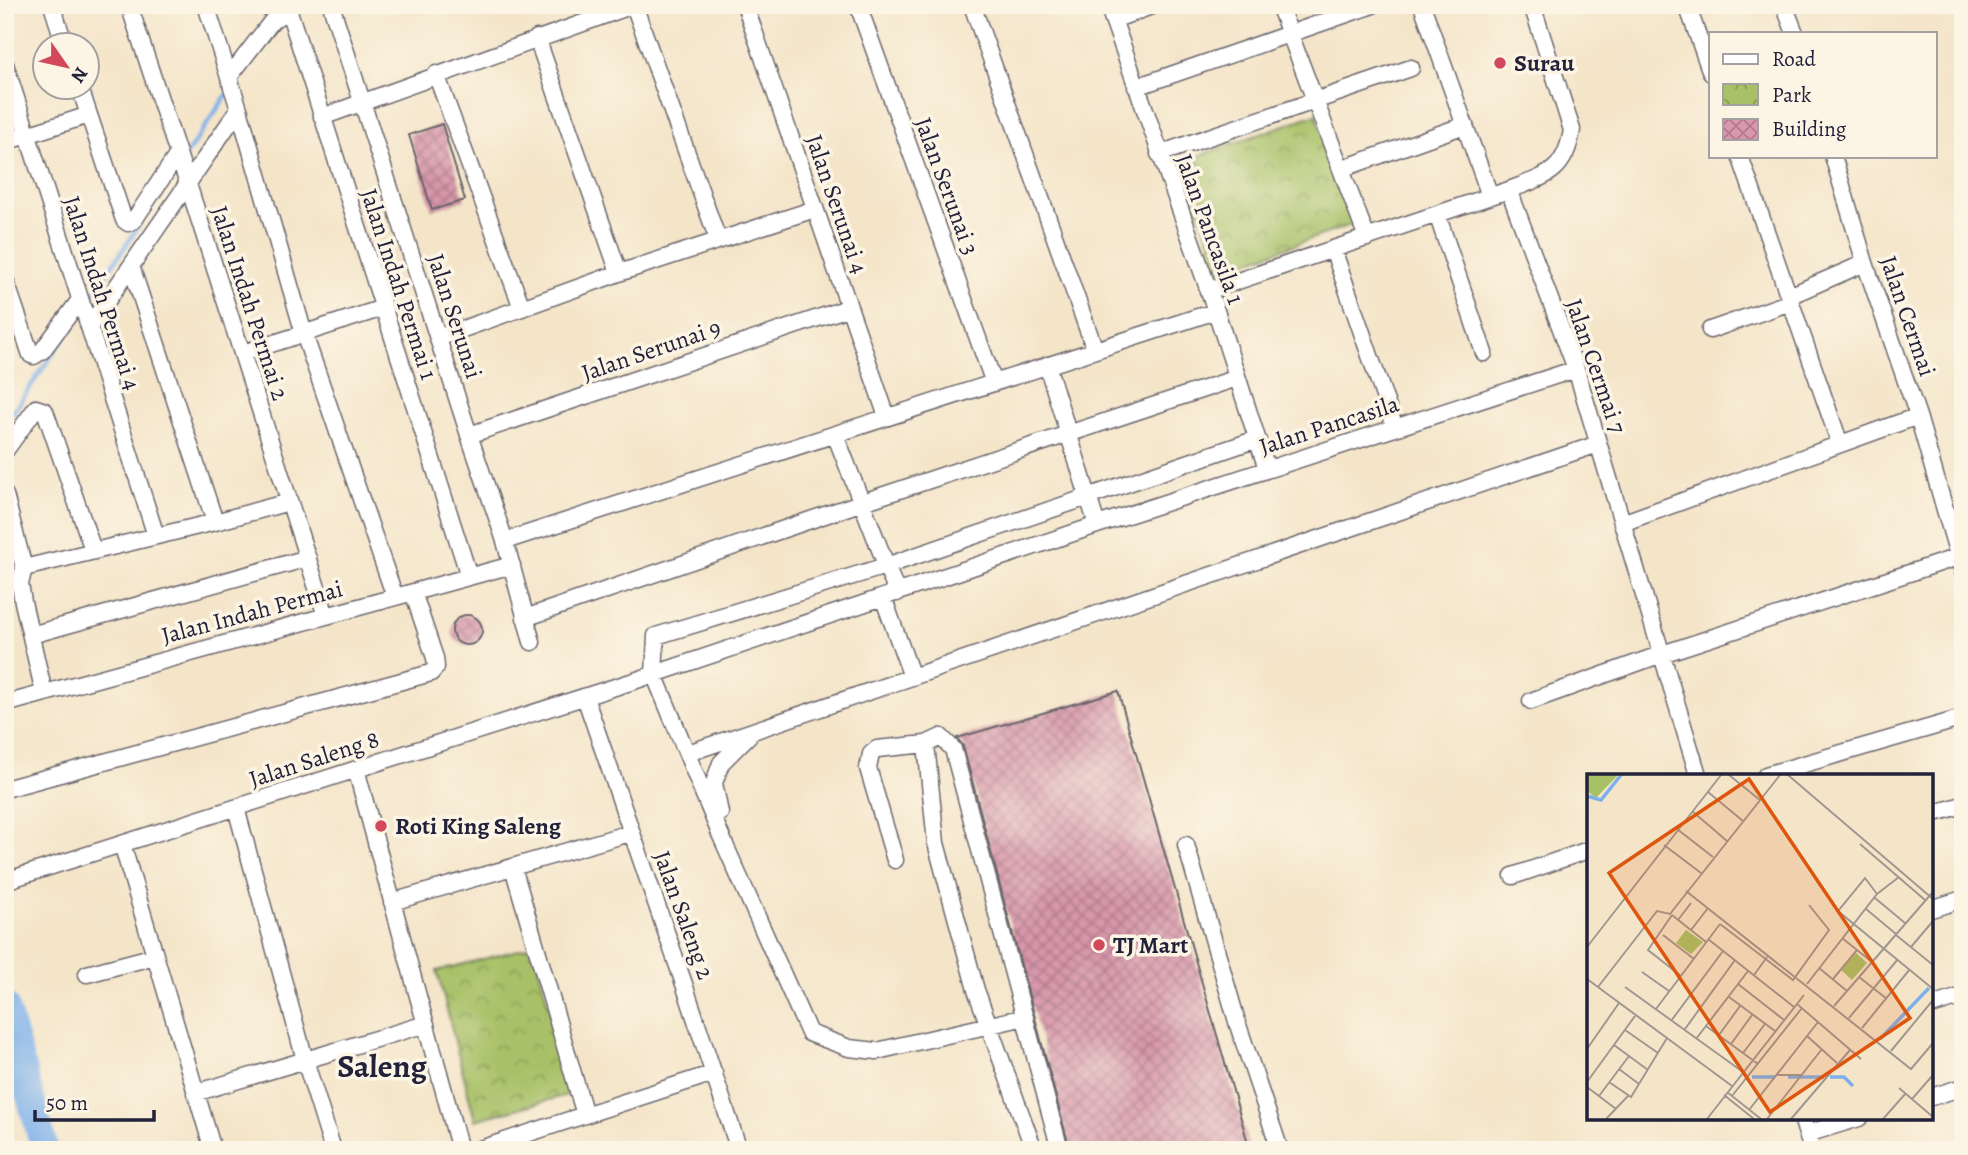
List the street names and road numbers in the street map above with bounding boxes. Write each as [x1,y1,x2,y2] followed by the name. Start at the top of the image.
[907,113,987,259] street label: Jalan Serunai 3
[798,130,876,278] street label: Jalan Serunai 4
[1168,149,1252,309] street label: Jalan Pancasila 1
[353,184,445,384] street label: Jalan Indah Permai 1
[56,192,148,394] street label: Jalan Indah Permai 4
[203,202,297,404] street label: Jalan Indah Permai 2
[420,249,490,383] street label: Jalan Serunai
[1872,251,1944,381] street label: Jalan Cermai
[1558,294,1634,438] street label: Jalan Cermai 7
[577,311,725,389] street label: Jalan Serunai 9
[1255,387,1404,463] street label: Jalan Pancasila
[158,572,346,652] street label: Jalan Indah Permai
[245,723,383,795] street label: Jalan Saleng 8
[646,846,722,984] street label: Jalan Saleng 2

